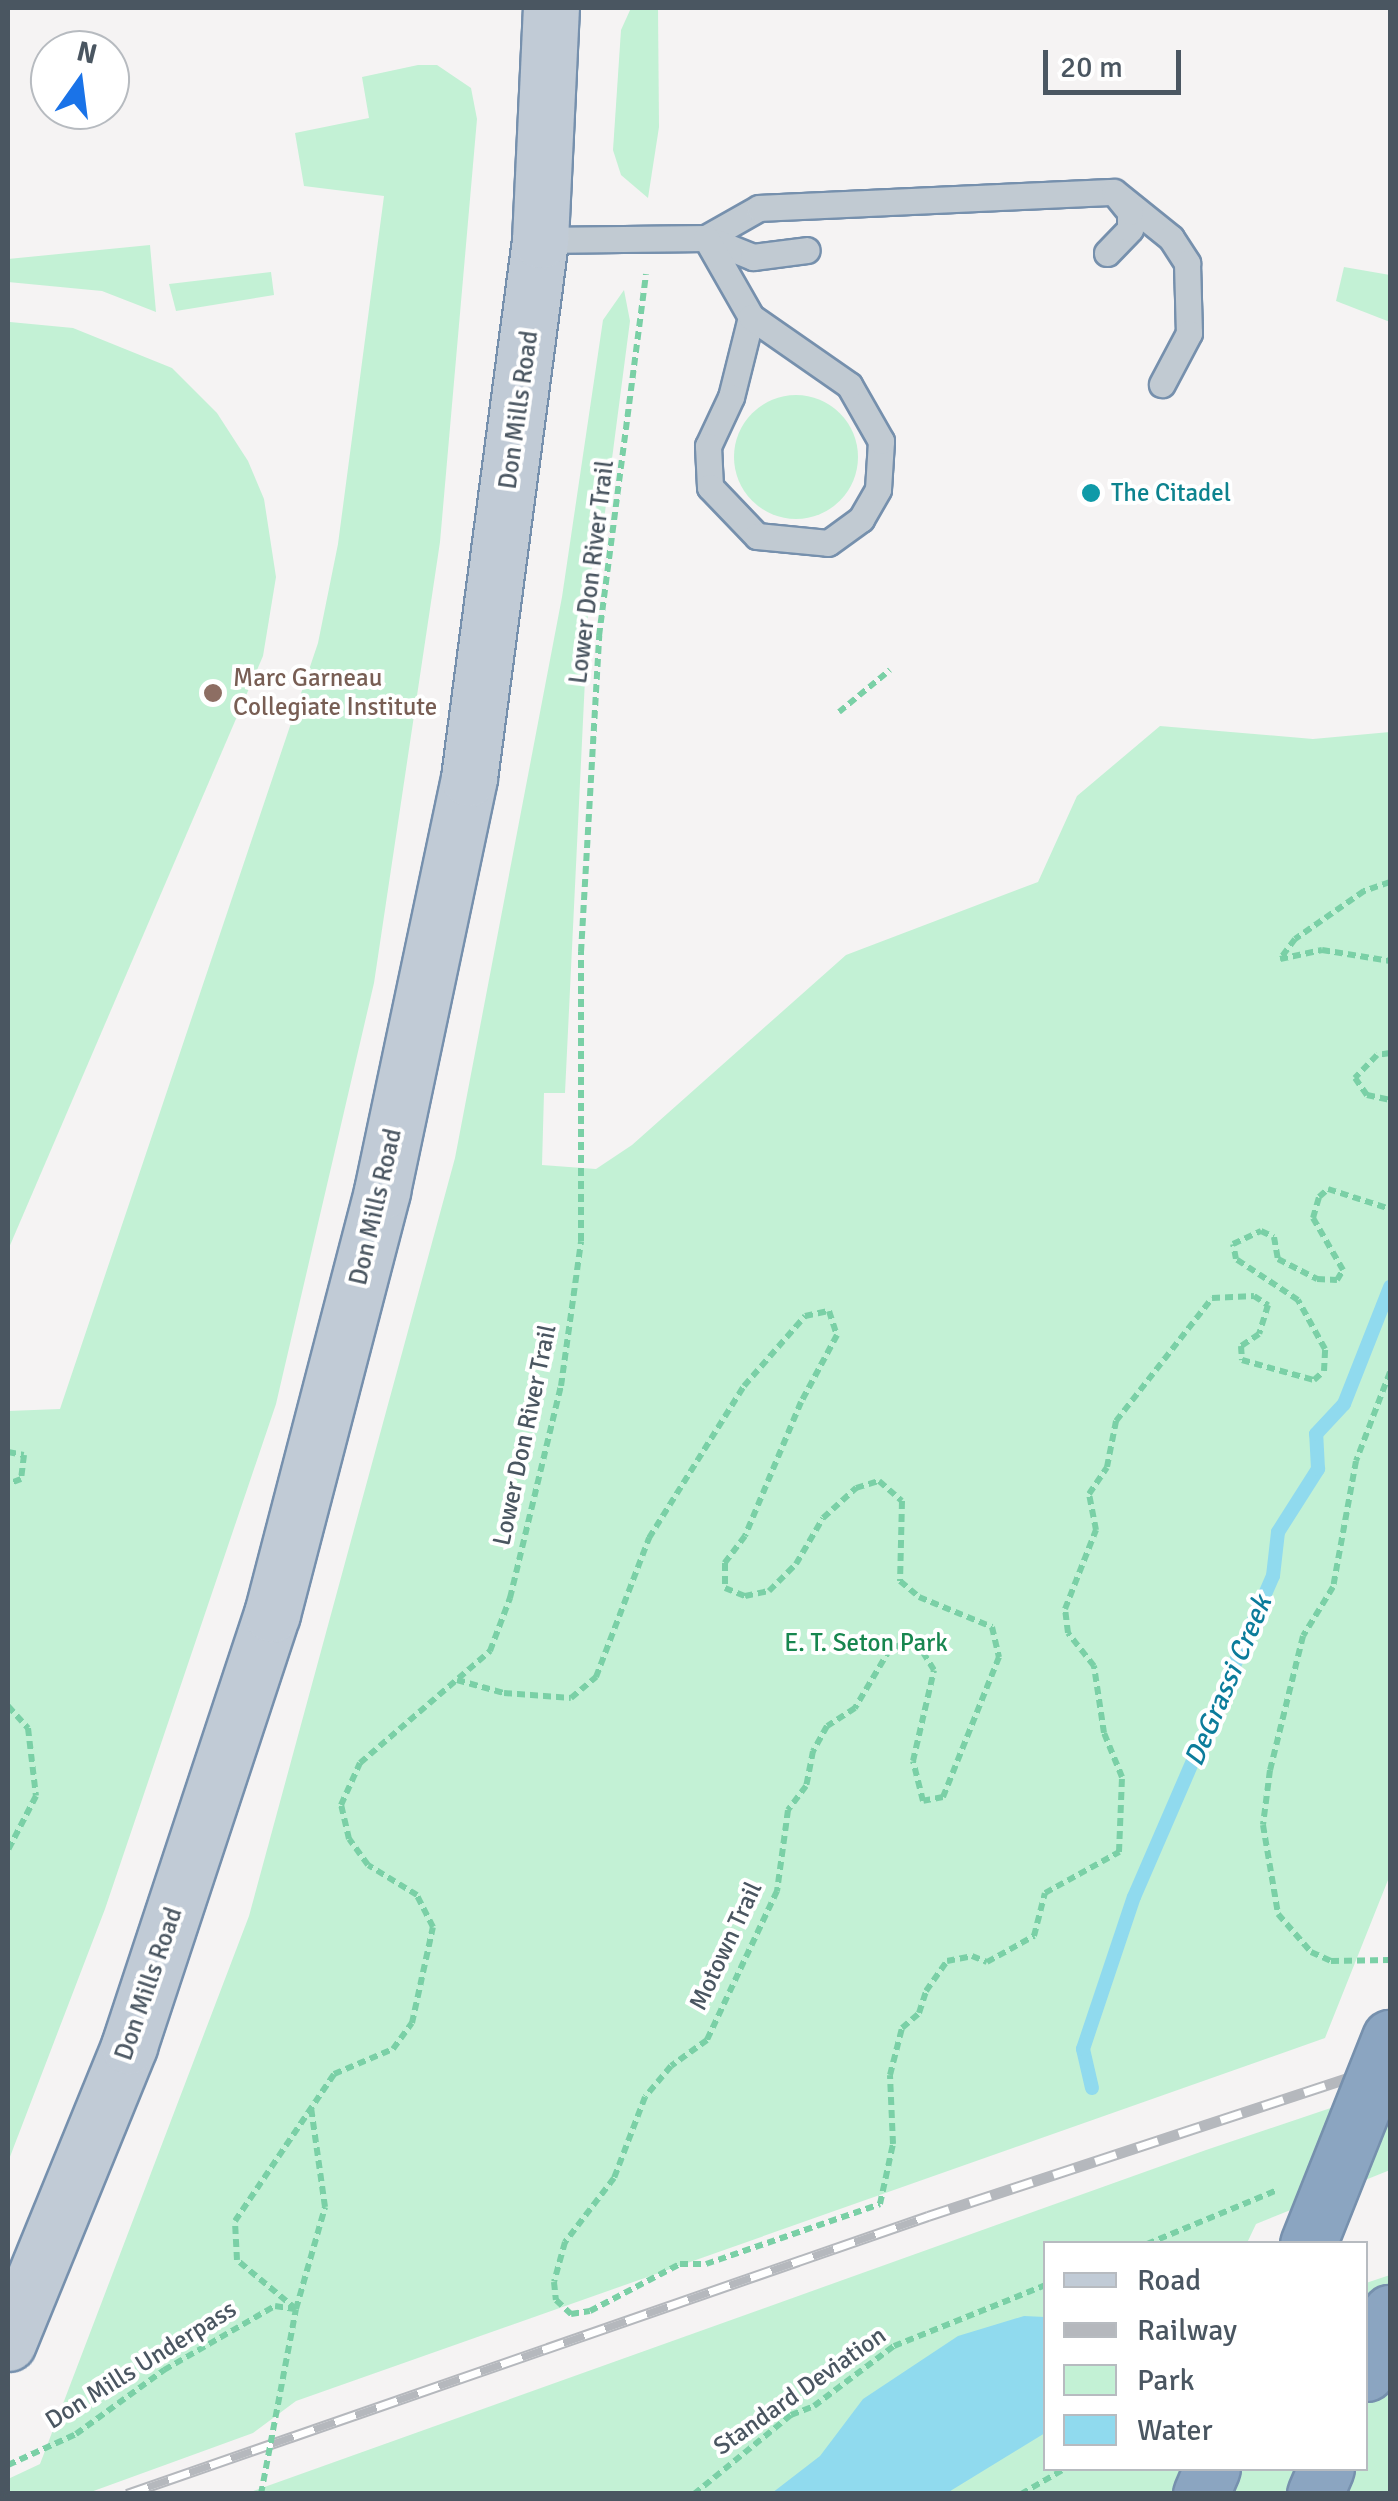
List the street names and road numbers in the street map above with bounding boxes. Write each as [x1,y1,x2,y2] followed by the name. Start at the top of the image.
[493,329,545,491] street label: Don Mills Road
[563,458,621,686] street label: Lower Don River Trail
[343,1126,409,1288] street label: Don Mills Road
[487,1322,563,1548] street label: Lower Don River Trail
[683,1877,769,2015] street label: Motown Trail
[109,1904,189,2064] street label: Don Mills Road
[40,2294,242,2436] street label: Don Mills Underpass
[708,2320,892,2462] street label: Standard Deviation

